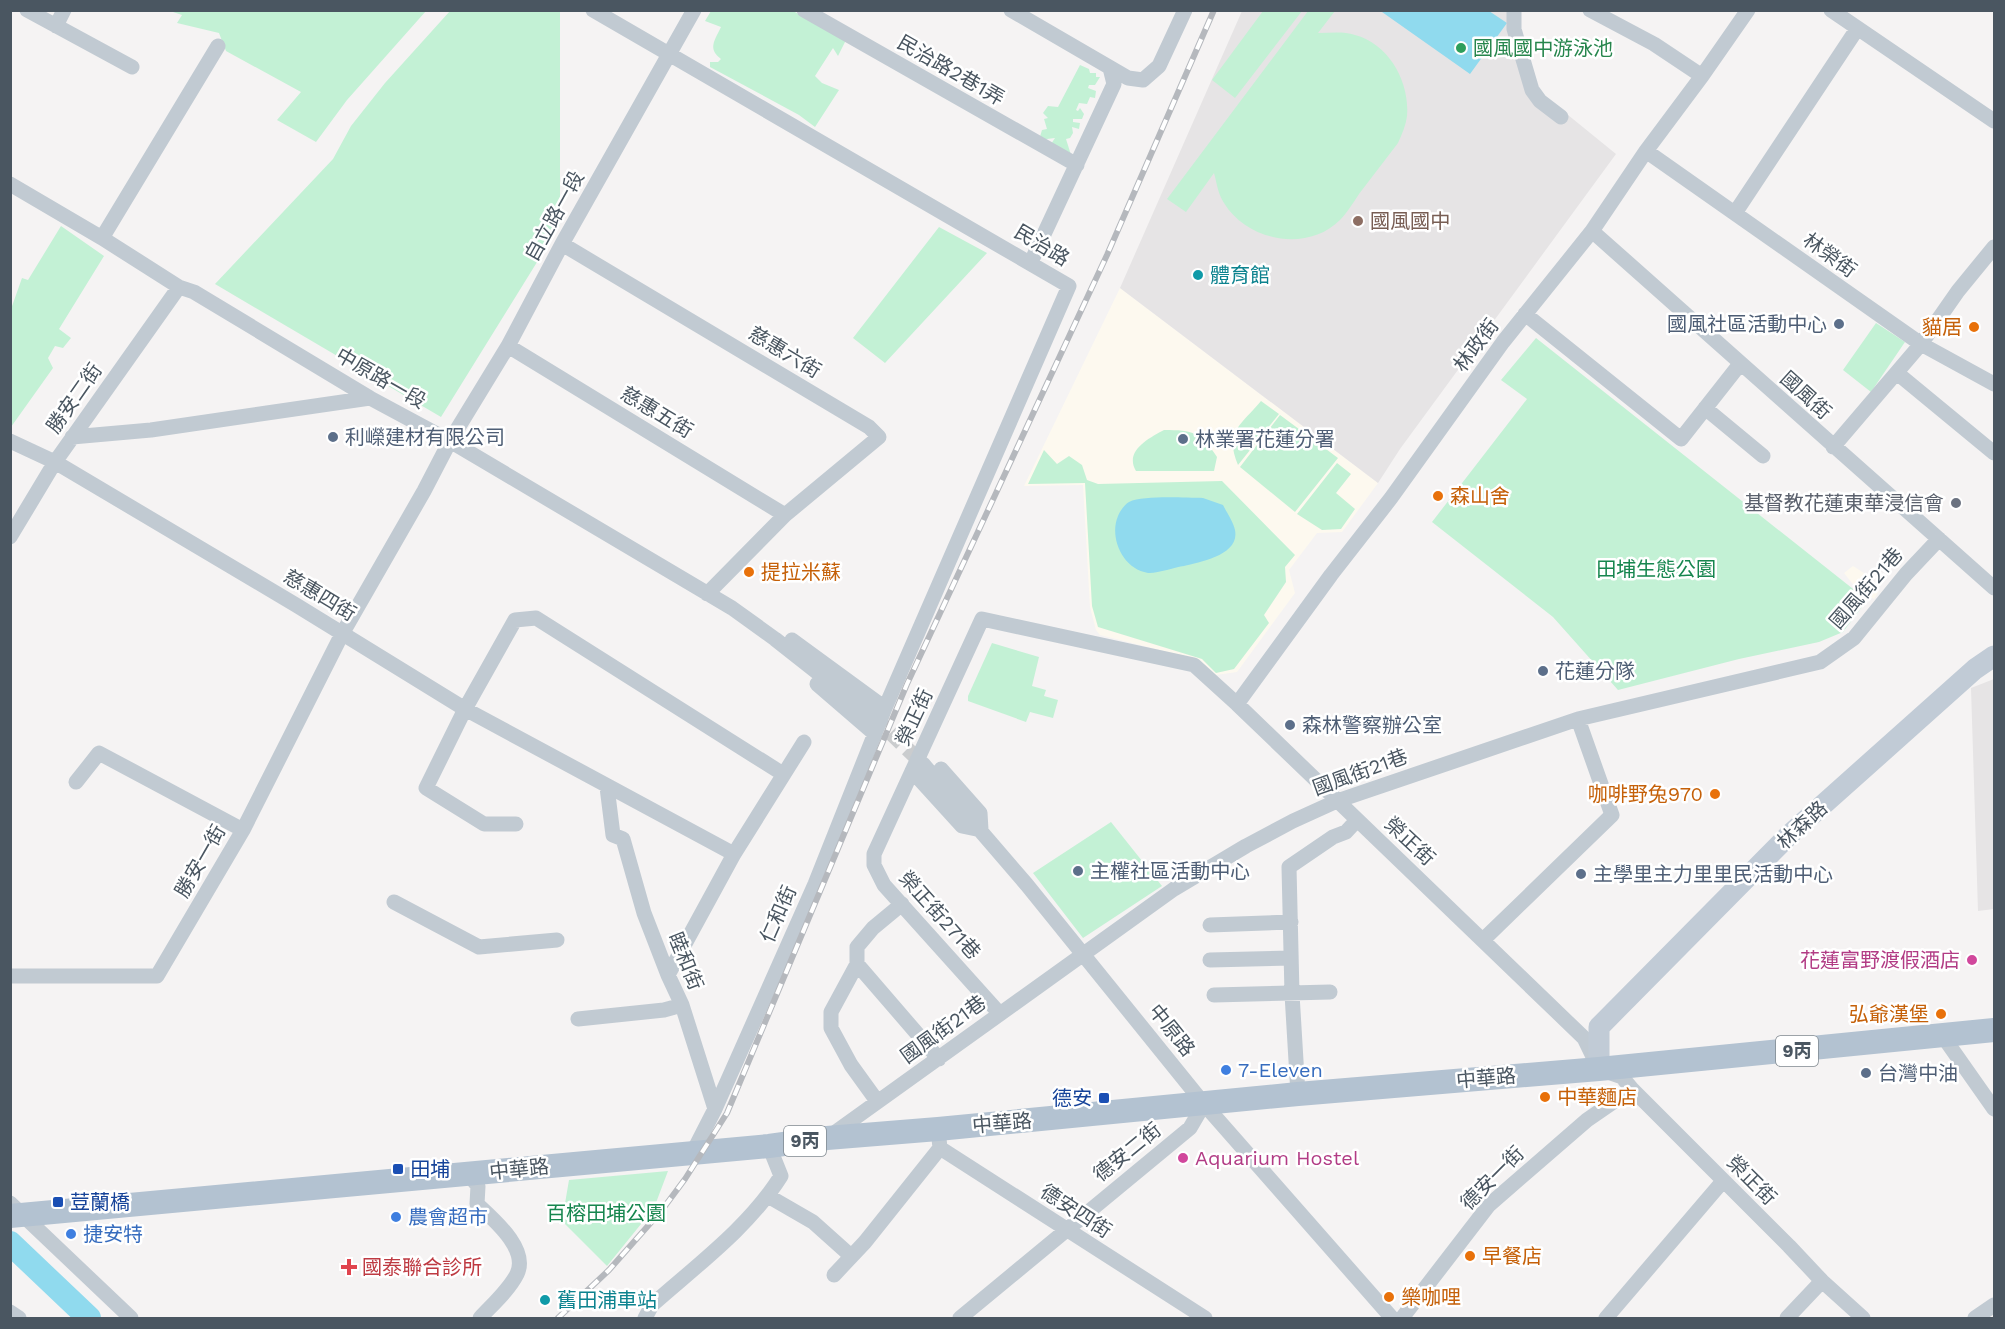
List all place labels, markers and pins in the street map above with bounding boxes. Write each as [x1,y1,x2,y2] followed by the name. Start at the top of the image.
[1473,36,1613,60] place label: 國風國中游泳池
[1454,41,1468,55] marker: 國風國中游泳池
[1370,209,1450,233] place label: 國風國中
[1351,214,1365,228] marker: 國風國中
[1210,263,1270,287] place label: 體育館
[1191,268,1205,282] marker: 體育館
[1667,312,1827,336] place label: 國風社區活動中心
[1922,315,1962,339] place label: 貓居
[1832,317,1846,331] marker: 國風社區活動中心
[1967,320,1981,334] marker: 貓居
[345,425,505,449] place label: 利嶸建材有限公司
[1195,427,1335,451] place label: 林業署花蓮分署
[326,430,340,444] marker: 利嶸建材有限公司
[1176,432,1190,446] marker: 林業署花蓮分署
[1450,484,1510,508] place label: 森山舍
[1431,489,1445,503] marker: 森山舍
[1744,491,1944,515] place label: 基督教花蓮東華浸信會
[1949,496,1963,510] marker: 基督教花蓮東華浸信會
[761,560,841,584] place label: 提拉米蘇
[742,565,756,579] marker: 提拉米蘇
[1555,659,1635,683] place label: 花蓮分隊
[1536,664,1550,678] marker: 花蓮分隊
[1302,713,1442,737] place label: 森林警察辦公室
[1283,718,1297,732] marker: 森林警察辦公室
[1588,782,1703,806] place label: 咖啡野兔970
[1708,787,1722,801] marker: 咖啡野兔970
[1090,859,1250,883] place label: 主權社區活動中心
[1593,862,1833,886] place label: 主學里主力里里民活動中心
[1071,864,1085,878] marker: 主權社區活動中心
[1574,867,1588,881] marker: 主學里主力里里民活動中心
[1800,948,1960,972] place label: 花蓮富野渡假酒店
[1965,953,1979,967] marker: 花蓮富野渡假酒店
[1849,1002,1929,1026] place label: 弘爺漢堡
[1934,1007,1948,1021] marker: 弘爺漢堡
[1238,1058,1323,1082] place label: 7-Eleven
[1878,1061,1958,1085] place label: 台灣中油
[1219,1063,1233,1077] marker: 7-Eleven
[1859,1066,1873,1080] marker: 台灣中油
[1557,1085,1637,1109] place label: 中華麵店
[1052,1086,1092,1110] place label: 德安
[1538,1090,1552,1104] marker: 中華麵店
[1097,1091,1111,1105] marker: 德安
[1195,1146,1359,1170] place label: Aquarium Hostel
[1176,1151,1190,1165] marker: Aquarium Hostel
[410,1157,450,1181] place label: 田埔
[391,1162,405,1176] marker: 田埔
[70,1190,130,1214] place label: 荳蘭橋
[51,1195,65,1209] marker: 荳蘭橋
[408,1205,488,1229] place label: 農會超市
[389,1210,403,1224] marker: 農會超市
[83,1222,143,1246] place label: 捷安特
[64,1227,78,1241] marker: 捷安特
[1482,1244,1542,1268] place label: 早餐店
[1463,1249,1477,1263] marker: 早餐店
[362,1255,482,1279] place label: 國泰聯合診所
[340,1258,358,1276] marker: 國泰聯合診所
[1401,1285,1461,1309] place label: 樂咖哩
[557,1288,657,1312] place label: 舊田浦車站
[1382,1290,1396,1304] marker: 樂咖哩
[538,1293,552,1307] marker: 舊田浦車站

